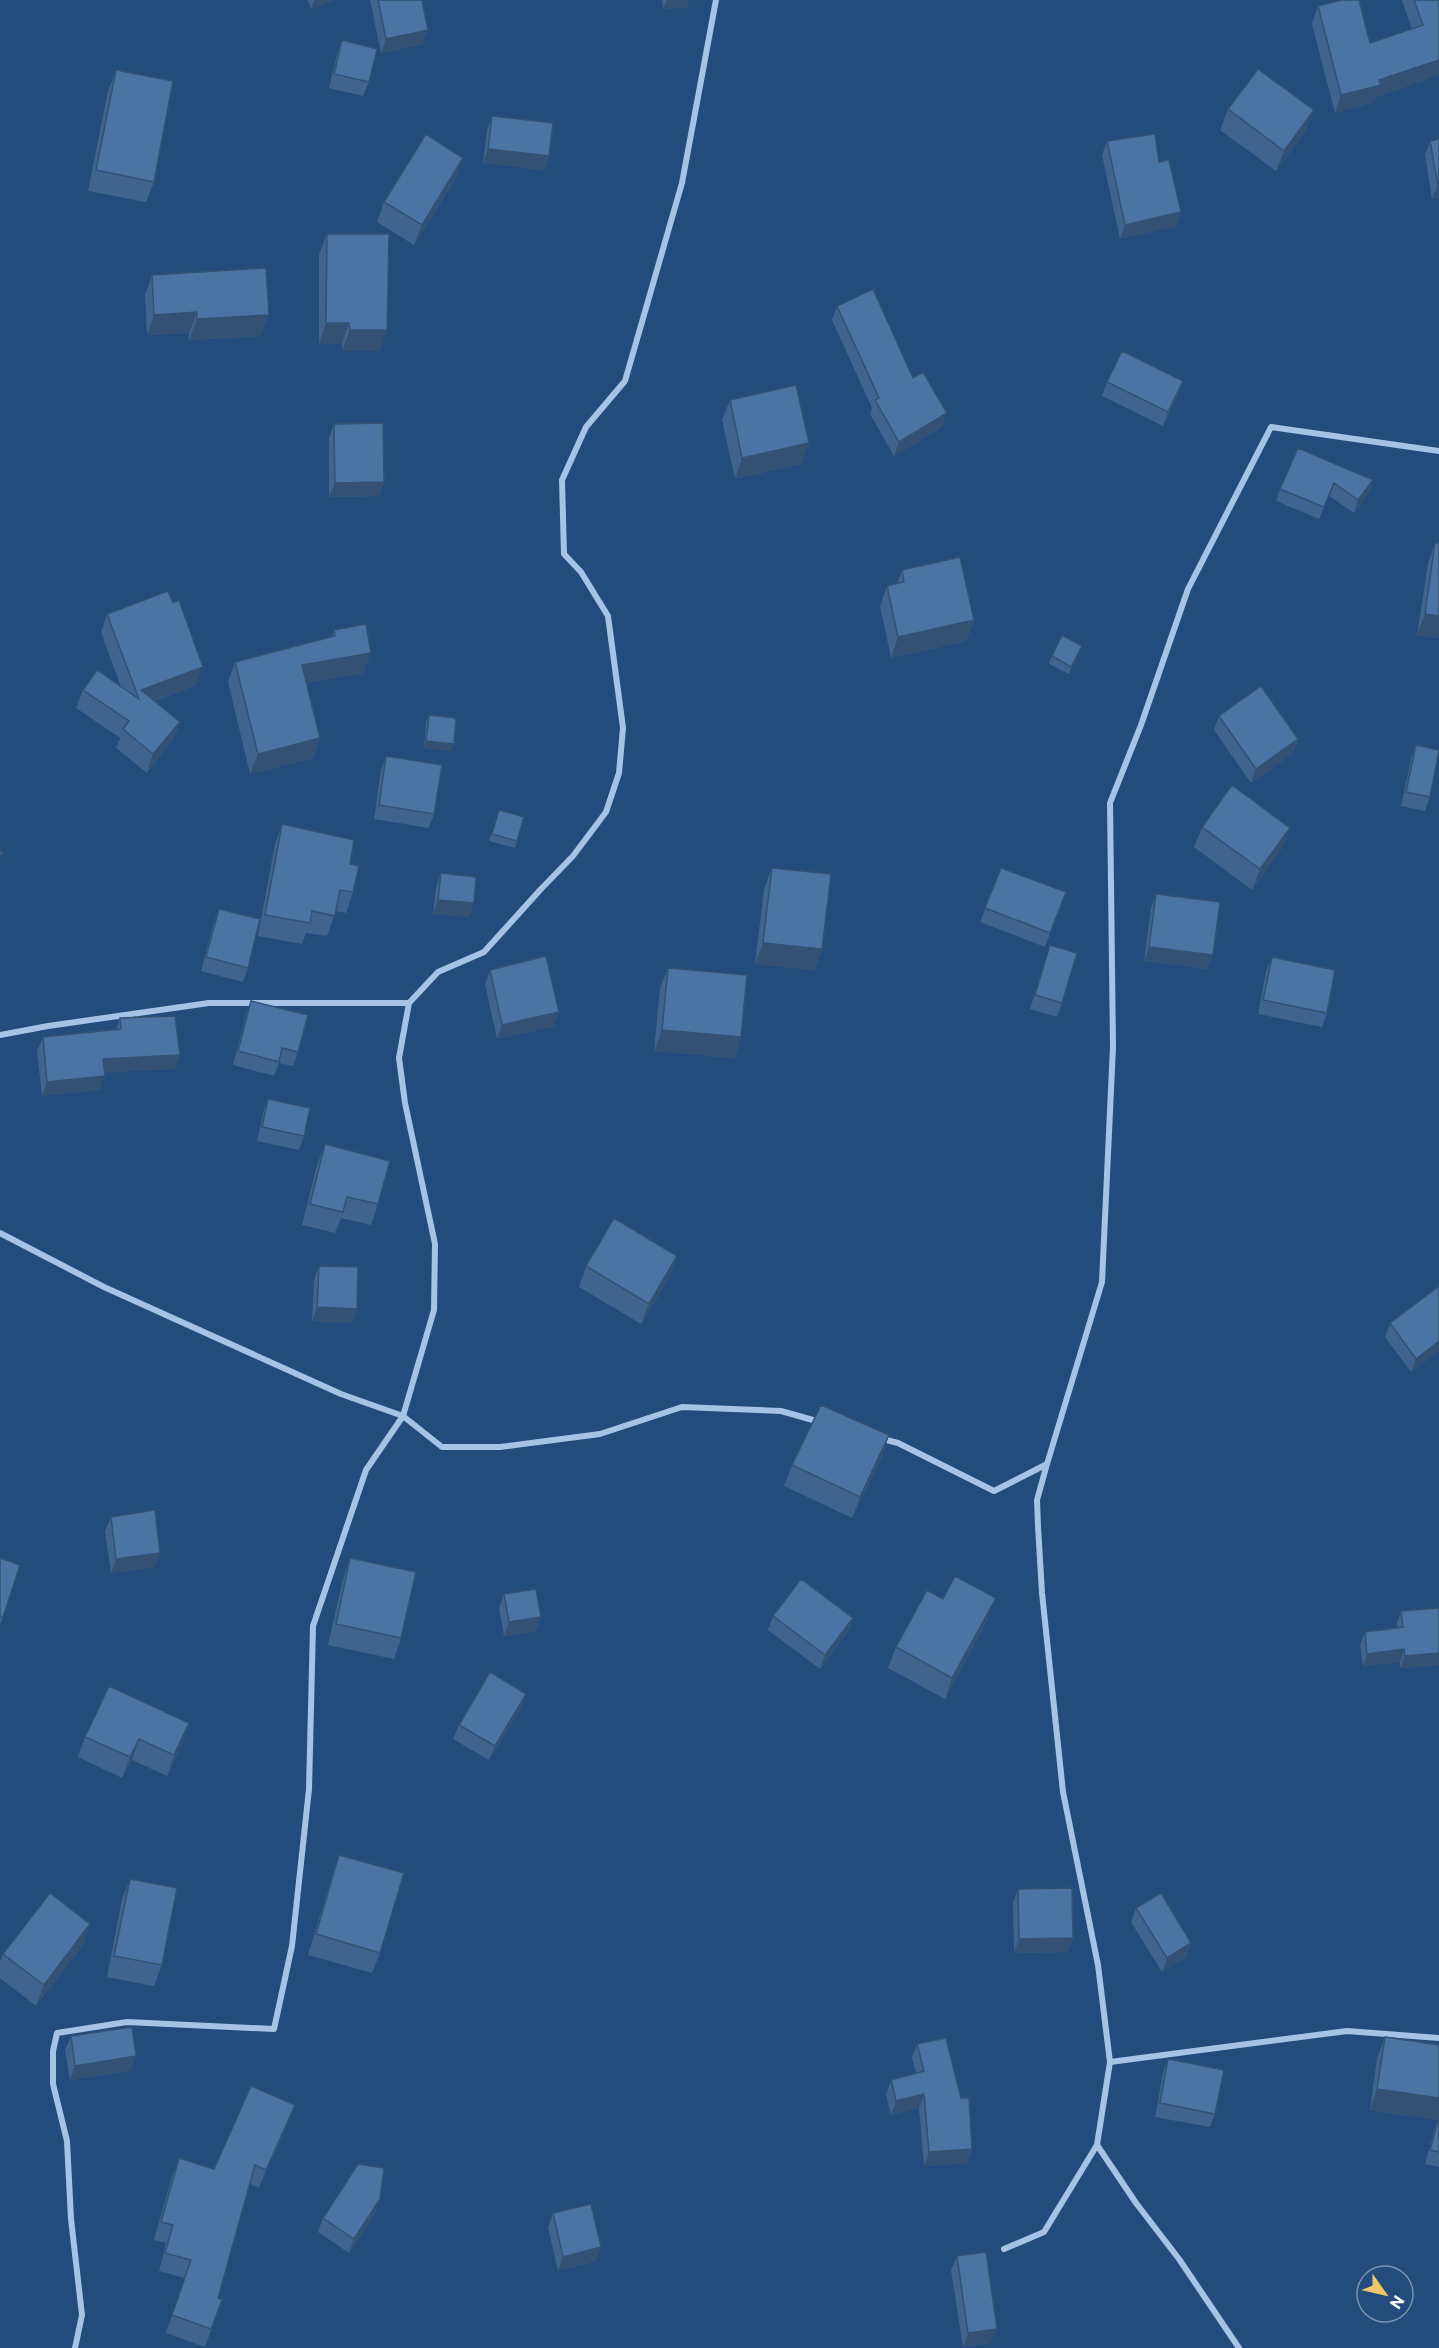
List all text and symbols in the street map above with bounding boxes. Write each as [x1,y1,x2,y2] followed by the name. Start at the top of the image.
[1355,2264,1415,2324] north arrow
[1387,2292,1409,2313] text: N

